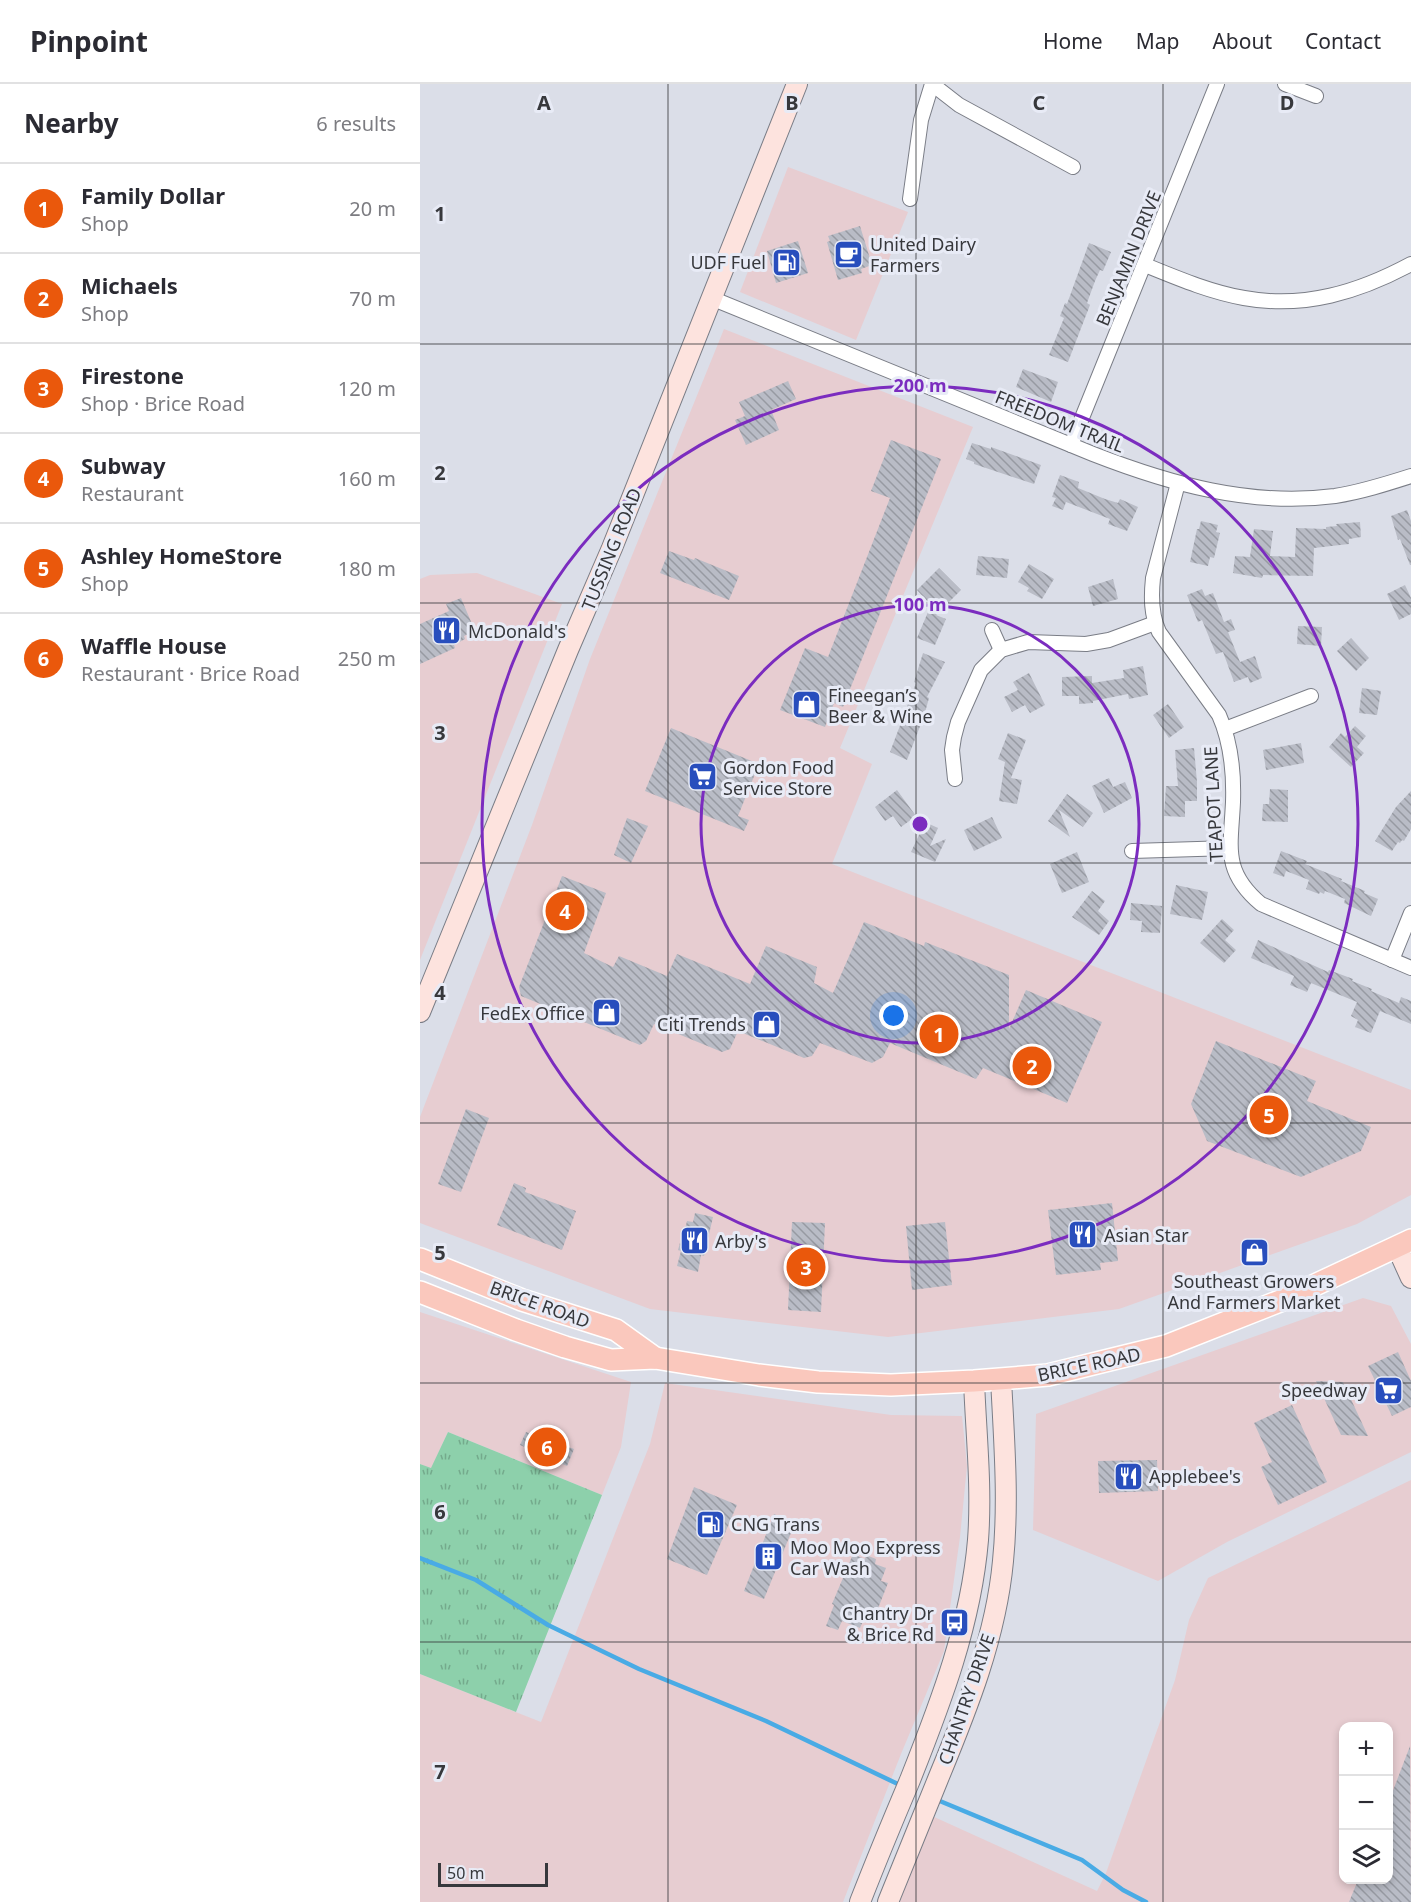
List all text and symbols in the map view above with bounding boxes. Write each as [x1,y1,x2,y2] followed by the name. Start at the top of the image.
[30,22,148,60] text: Pinpoint
[1043,27,1103,55] text: Home
[1136,27,1179,55] text: Map
[1212,27,1272,55] text: About
[1305,27,1381,55] text: Contact
[537,89,551,116] text: A
[785,89,799,116] text: B
[1033,89,1046,116] text: C
[1280,89,1294,116] text: D
[24,105,119,141] text: Nearby
[316,110,396,137] text: 6 results
[81,180,225,210] text: Family Dollar
[1090,187,1166,329] street label: BENJAMIN DRIVE
[38,195,49,222] text: 1
[349,195,396,222] text: 20 m
[434,200,446,227] text: 1
[81,210,129,237] text: Shop
[870,232,977,277] place label: United Dairy Farmers
[833,238,865,270] cafe icon: United Dairy Farmers
[771,246,803,278] fuel station icon: UDF Fuel
[690,250,766,274] place label: UDF Fuel
[81,270,178,300] text: Michaels
[38,285,49,312] text: 2
[349,285,396,312] text: 70 m
[81,300,129,327] text: Shop
[81,360,184,390] text: Firestone
[893,373,947,397] text: 200 m
[38,375,49,402] text: 3
[338,375,396,402] text: 120 m
[992,384,1128,458] street label: FREEDOM TRAIL
[81,390,245,417] text: Shop · Brice Road
[81,450,165,480] text: Subway
[434,459,446,486] text: 2
[38,465,49,492] text: 4
[338,465,396,492] text: 160 m
[81,480,184,507] text: Restaurant
[576,484,646,614] street label: TUSSING ROAD
[81,540,282,570] text: Ashley HomeStore
[38,555,49,582] text: 5
[338,555,396,582] text: 180 m
[81,570,129,597] text: Shop
[893,592,947,616] text: 100 m
[431,615,463,647] restaurant icon: McDonald's
[468,619,566,643] place label: McDonald's
[81,630,227,660] text: Waffle House
[38,645,49,672] text: 6
[338,645,396,672] text: 250 m
[81,660,300,687] text: Restaurant · Brice Road
[828,683,933,728] place label: Fineegan’s Beer & Wine
[791,689,823,721] shop icon: Fineegan’s Beer & Wine
[434,719,446,746] text: 3
[1198,746,1228,862] street label: TEAPOT LANE
[723,755,834,800] place label: Gordon Food Service Store
[686,761,718,793] supermarket icon: Gordon Food Service Store
[910,814,930,834] centre of rings
[546,888,584,934] pin: 4
[434,979,446,1006] text: 4
[590,997,622,1029] shop icon: FedEx Office
[480,1001,585,1025] place label: FedEx Office
[879,1001,908,1030] your location
[751,1008,783,1040] shop icon: Citi Trends
[657,1012,746,1036] place label: Citi Trends
[920,1012,958,1056] pin: 1
[1012,1044,1052,1088] pin: 2
[1250,1092,1288,1138] pin: 5
[1067,1219,1099,1251] restaurant icon: Asian Star
[1104,1223,1189,1247] place label: Asian Star
[678,1225,710,1257] restaurant icon: Arby's
[715,1229,767,1253] place label: Arby's
[1238,1236,1270,1268] shop icon: Southeast Growers And Farmers Market
[434,1239,446,1266] text: 5
[786,1244,826,1290] pin: 3
[1167,1269,1341,1314] place label: Southeast Growers And Farmers Market
[487,1275,593,1333] street label: BRICE ROAD
[1035,1341,1143,1387] street label: BRICE ROAD
[1372,1374,1404,1406] supermarket icon: Speedway
[1281,1378,1368,1402] place label: Speedway
[528,1424,566,1470] pin: 6
[1112,1460,1144,1492] restaurant icon: Applebee's
[1149,1464,1241,1488] place label: Applebee's
[434,1498,446,1525] text: 6
[694,1508,726,1540] fuel station icon: CNG Trans
[731,1512,820,1536] place label: CNG Trans
[790,1535,941,1580] place label: Moo Moo Express Car Wash
[753,1541,785,1573] building icon: Moo Moo Express Car Wash
[842,1601,935,1646] place label: Chantry Dr & Brice Rd
[939,1607,971,1639] bus stop icon: Chantry Dr & Brice Rd
[932,1630,1000,1768] street label: CHANTRY DRIVE
[1339,1722,1393,1884] map controls
[1339,1722,1393,1776] button: +
[434,1758,446,1785] text: 7
[1339,1776,1393,1830] button: −
[1339,1830,1393,1884] button: layers
[438,1860,548,1888] scale bar
[447,1862,484,1884] text: 50 m

